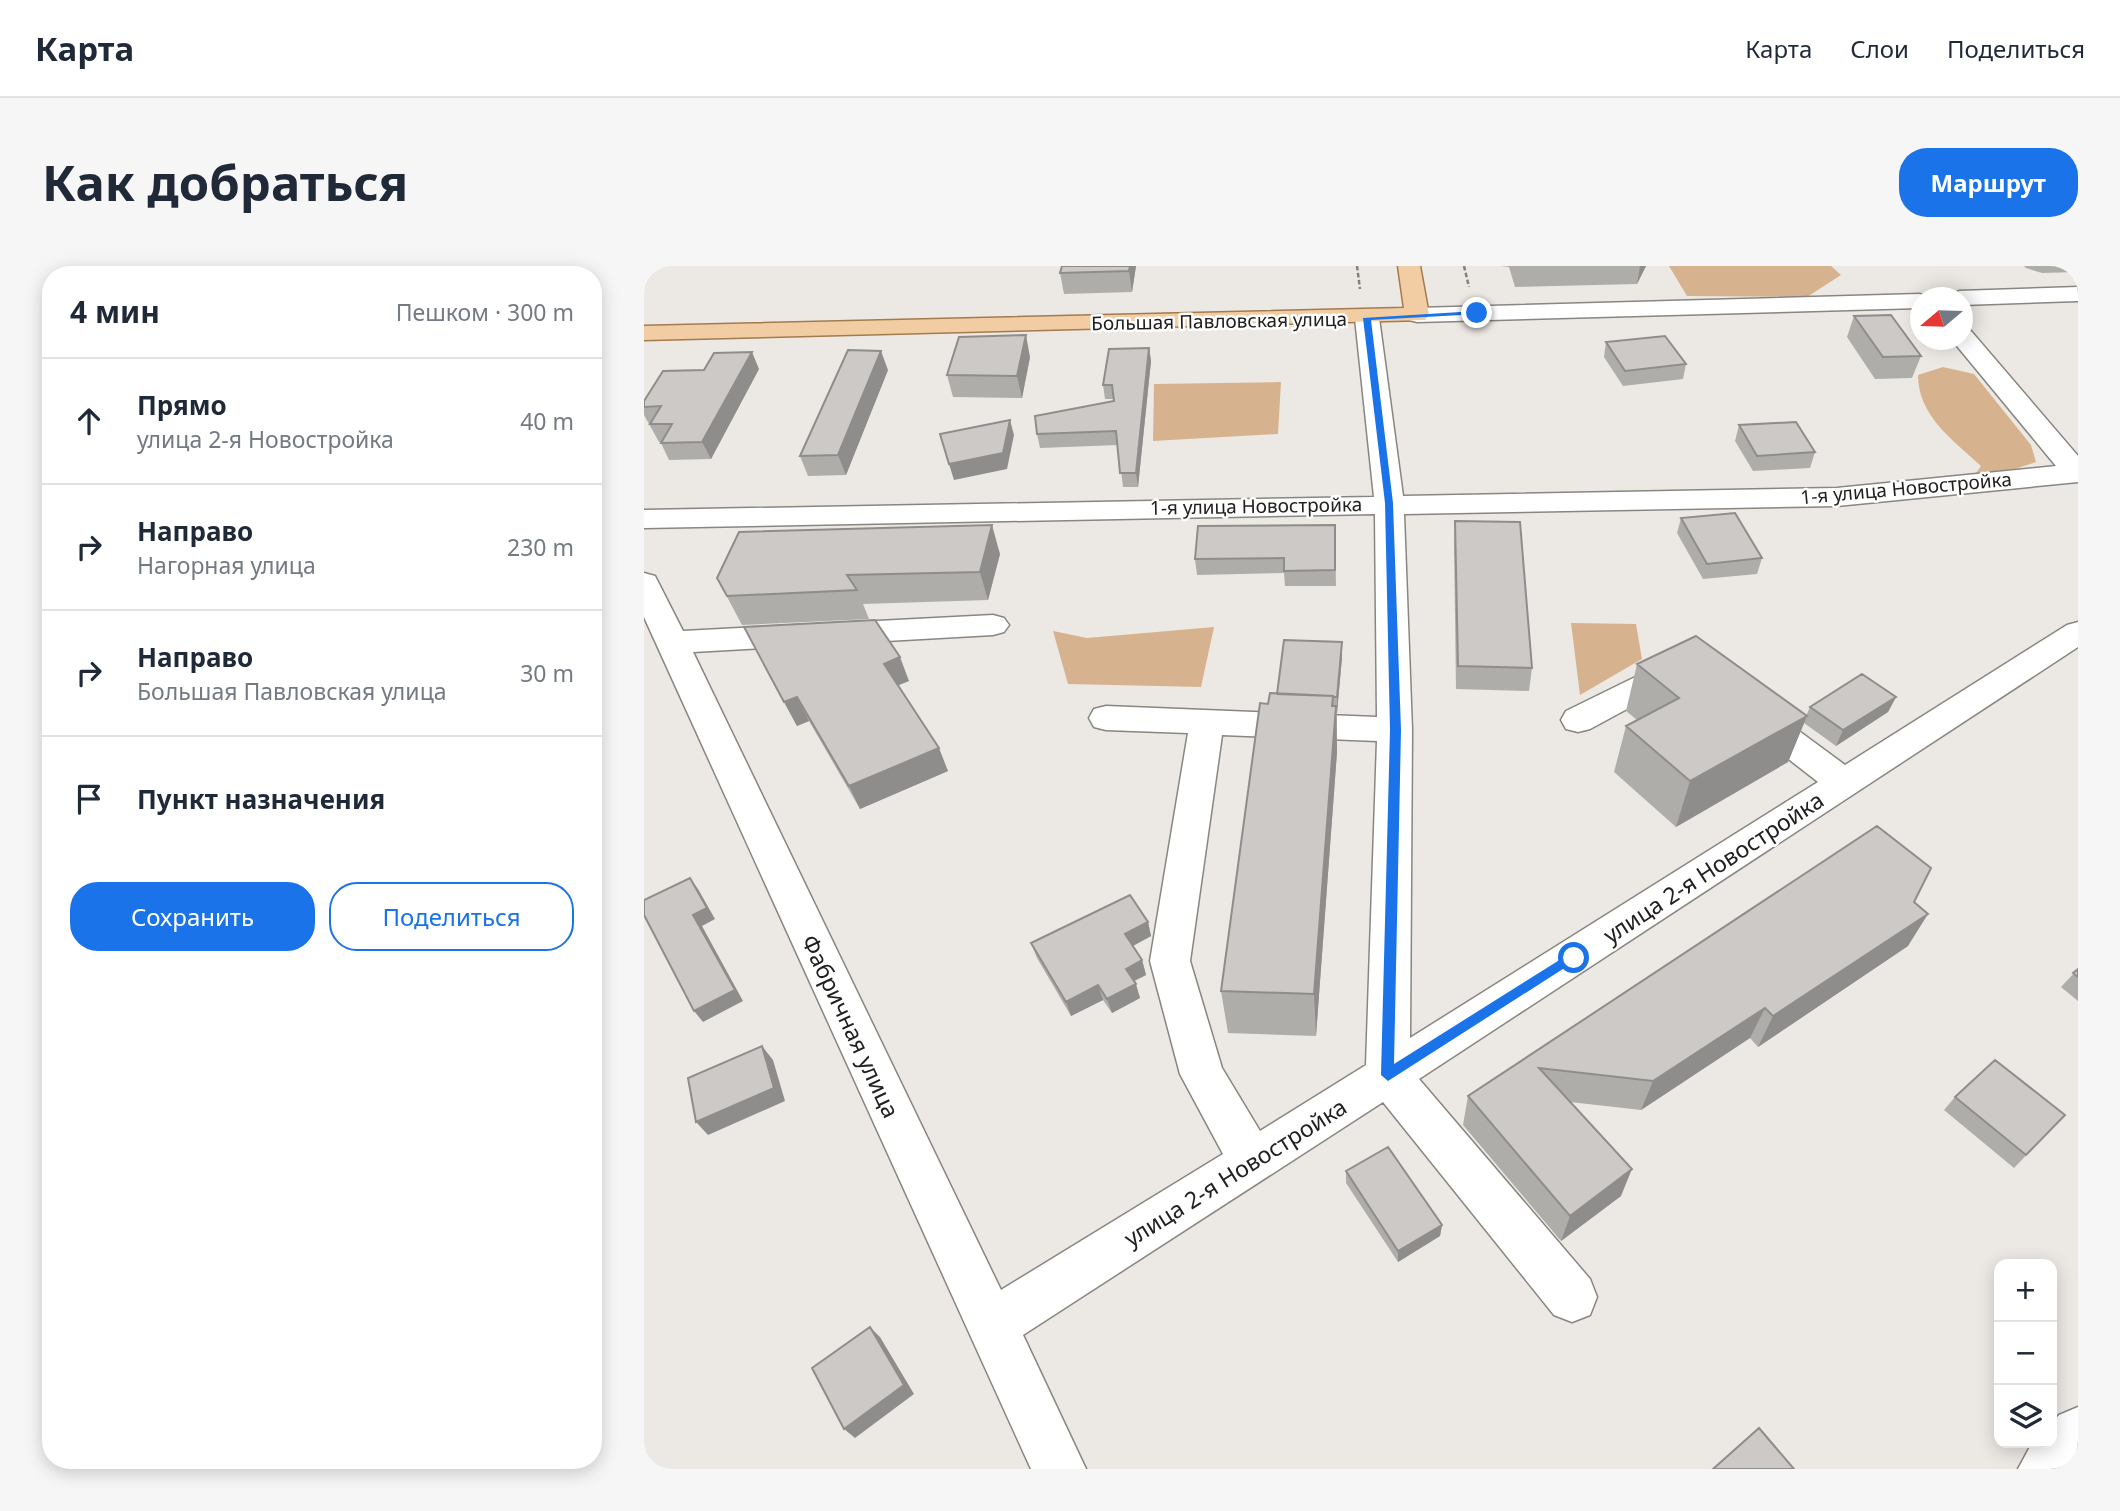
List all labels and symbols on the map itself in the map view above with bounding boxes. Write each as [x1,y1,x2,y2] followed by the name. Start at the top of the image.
[1910,287,1973,350] north arrow
[1461,297,1492,328] route end
[1091,306,1347,336] street label: Большая Павловская улица
[1799,466,2013,510] street label: 1-я улица Новостройка
[1150,491,1362,521] street label: 1-я улица Новостройка
[1597,784,1829,950] street label: улица 2-я Новостройка
[795,929,907,1123] street label: Фабричная улица
[1558,942,1589,973] route start
[1118,1090,1352,1254] street label: улица 2-я Новостройка

